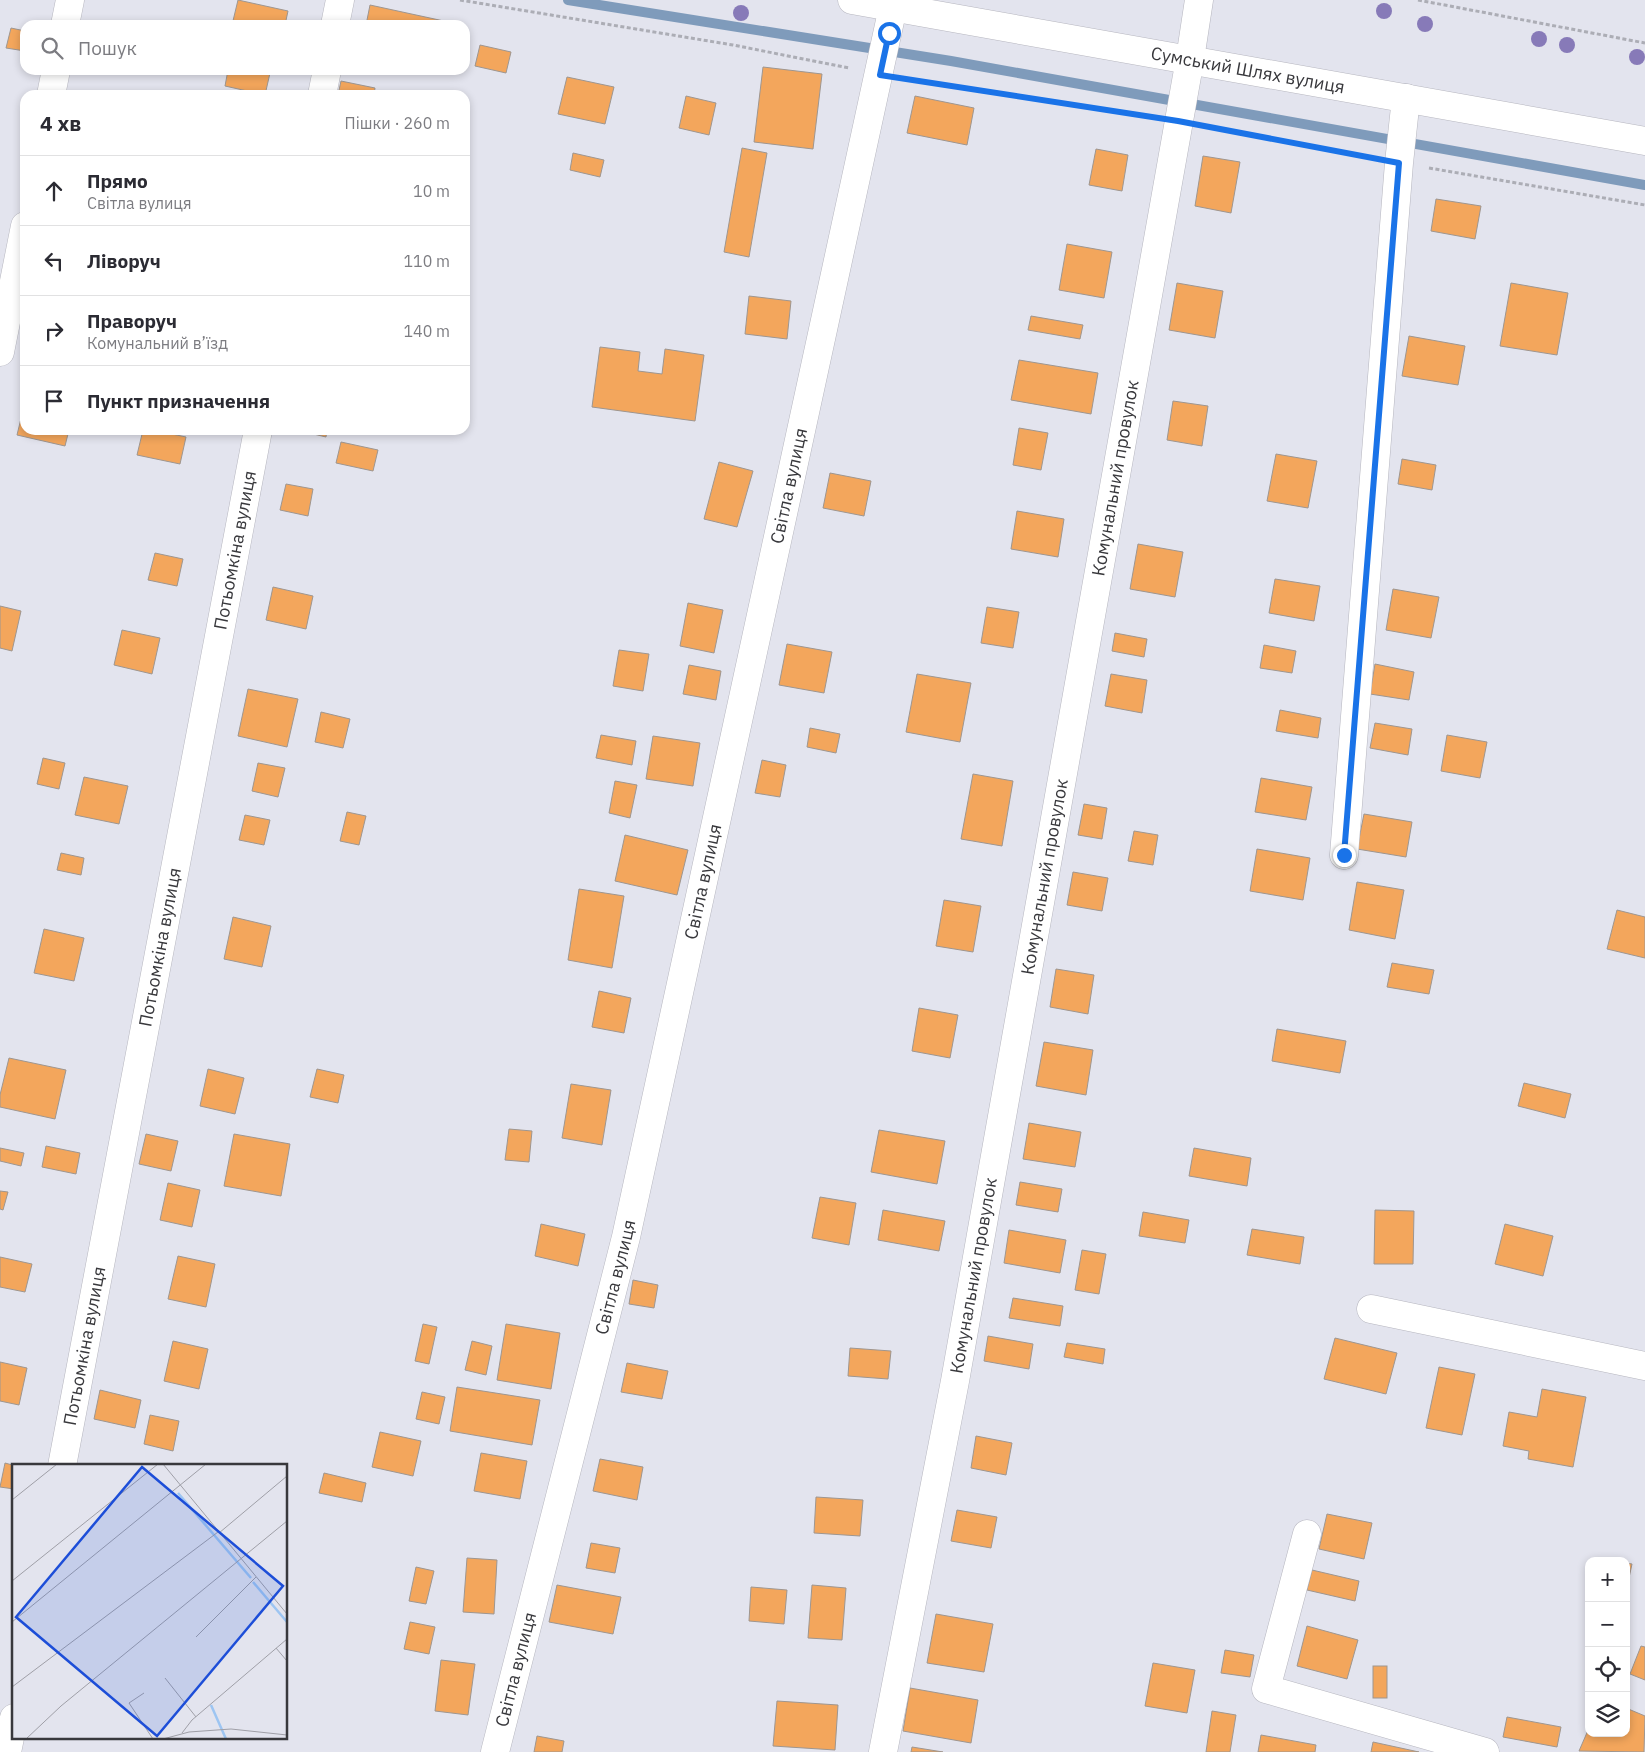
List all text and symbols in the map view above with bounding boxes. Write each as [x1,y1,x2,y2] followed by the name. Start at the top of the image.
[20,20,470,75] search box
[878,22,901,45] route start
[38,34,66,62] icon: search
[78,36,137,60] text: Пошук
[1149,41,1347,98] street label: Сумський Шлях вулиця
[40,109,81,137] text: 4 хв
[345,113,450,133] text: Пішки · 260 m
[87,169,148,193] text: Прямо
[40,177,68,205] icon: ahead
[413,181,450,201] text: 10 m
[87,193,192,213] text: Світла вулиця
[40,247,68,275] icon: left
[87,249,161,273] text: Ліворуч
[403,251,450,271] text: 110 m
[87,309,177,333] text: Праворуч
[40,317,68,345] icon: right
[403,321,450,341] text: 140 m
[87,333,228,353] text: Комунальний в’їзд
[1086,378,1144,578] street label: Комунальний провулок
[40,387,68,415] icon: arrive
[87,389,270,413] text: Пункт призначення
[765,426,812,546] street label: Світла вулиця
[208,469,261,632] street label: Потьомкіна вулиця
[1015,777,1073,977] street label: Комунальний провулок
[679,822,726,941] street label: Світла вулиця
[1333,844,1356,867] route end
[133,866,186,1029] street label: Потьомкіна вулиця
[945,1176,1002,1375] street label: Комунальний провулок
[590,1217,640,1337] street label: Світла вулиця
[58,1265,111,1428] street label: Потьомкіна вулиця
[12,1464,288,1740] inset map
[1585,1557,1630,1737] map controls
[1585,1557,1630,1602] button: +
[1585,1602,1630,1647] button: −
[490,1610,541,1729] street label: Світла вулиця
[1585,1647,1630,1692] button: locate
[1585,1692,1630,1737] button: layers

